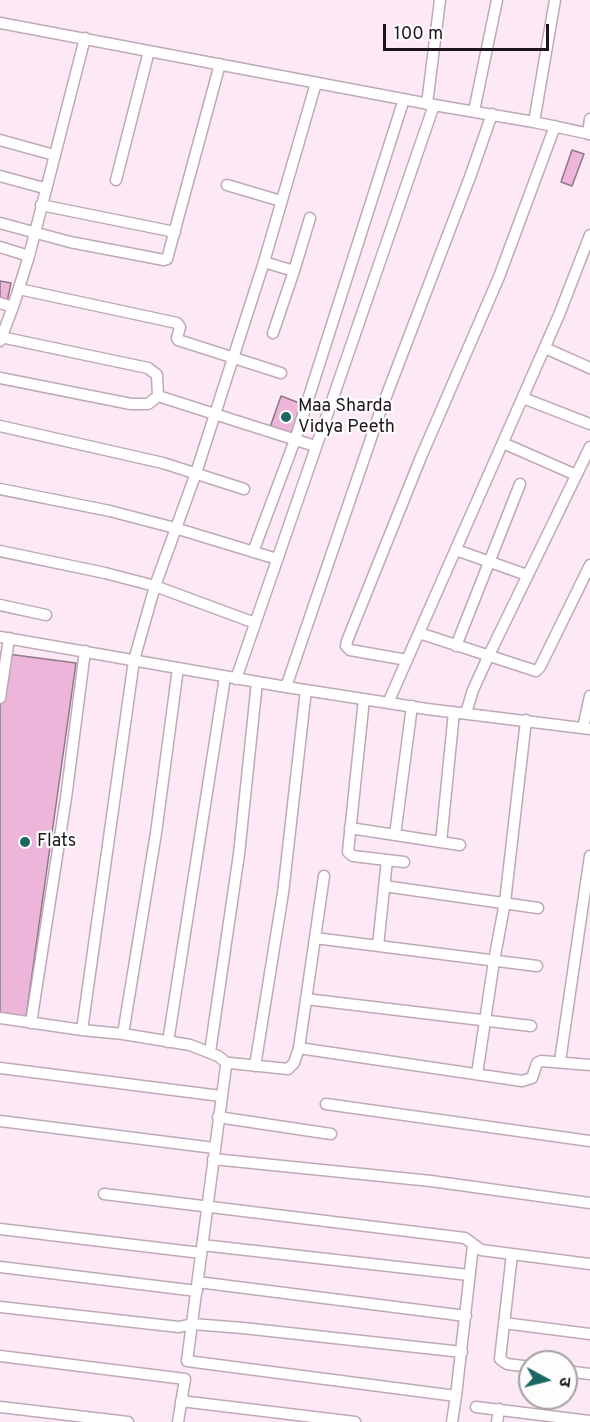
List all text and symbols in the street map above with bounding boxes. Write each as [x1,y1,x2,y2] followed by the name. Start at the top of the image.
[386,12,552,50] scale bar
[394,23,443,46] text: 100 m
[298,396,395,438] place label: Maa Sharda Vidya Peeth
[279,410,293,424] marker: Maa Sharda Vidya Peeth
[37,831,76,853] place label: Flats
[18,835,32,849] marker: Flats
[518,1350,578,1410] north arrow
[553,1376,574,1388] text: उ

